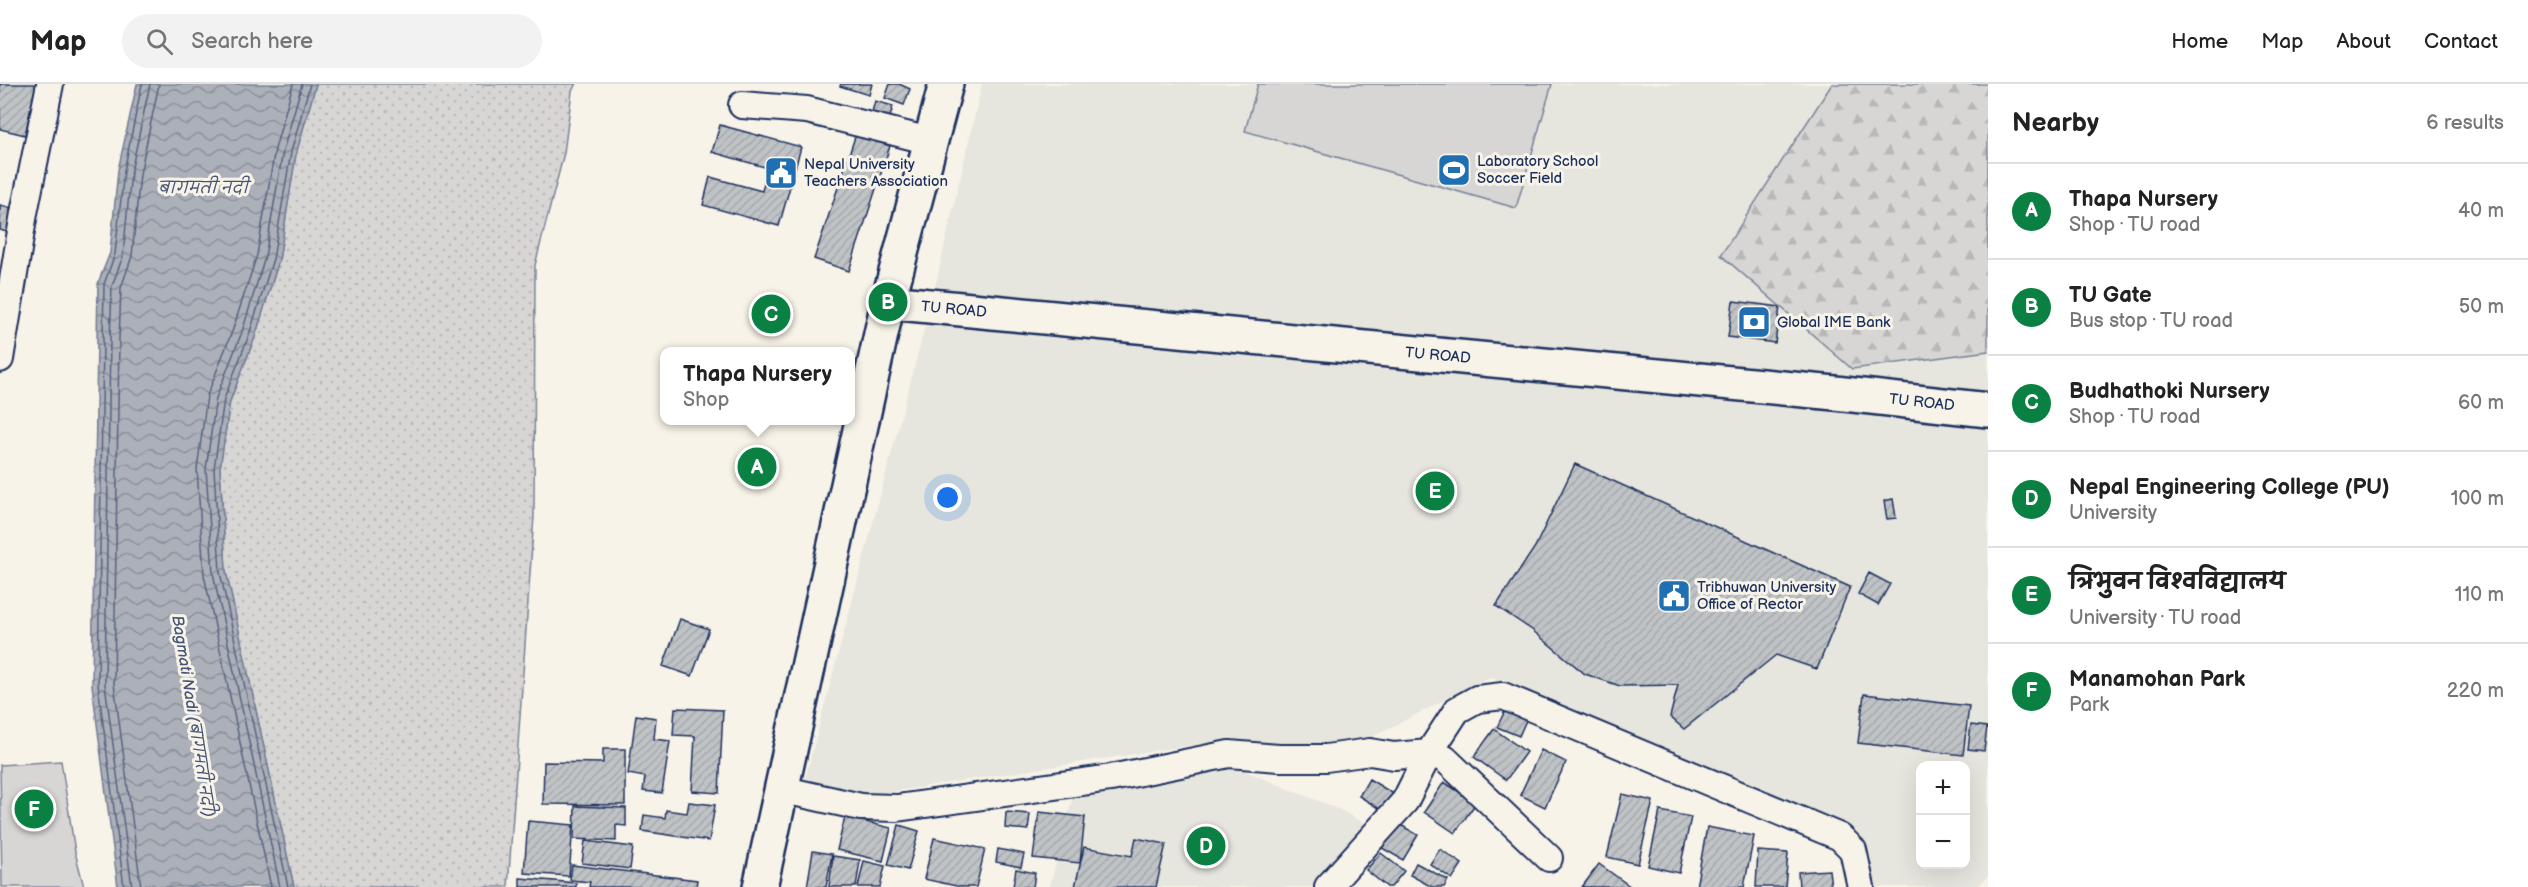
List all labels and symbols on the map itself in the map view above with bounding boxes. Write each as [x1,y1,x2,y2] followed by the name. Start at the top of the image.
[1436,152,1472,188] sports icon: Laboratory School Soccer Field
[1477,152,1598,188] place label: Laboratory School Soccer Field
[763,155,799,191] public building icon: Nepal University Teachers Association
[804,155,948,191] place label: Nepal University Teachers Association
[158,175,252,198] water label: बागमती नदी
[868,280,908,324] pin: B
[752,292,790,336] pin: C
[920,297,988,322] street label: TU ROAD
[1736,304,1772,340] bank icon: Global IME Bank
[1777,313,1891,332] place label: Global IME Bank
[1404,343,1472,368] street label: TU ROAD
[1888,390,1956,415] street label: TU ROAD
[738,444,777,490] pin: A
[1416,468,1454,514] pin: E
[933,483,962,512] your location
[1656,578,1692,614] public building icon: Tribhuwan University Office of Rector
[1697,578,1836,614] place label: Tribhuwan University Office of Rector
[167,614,222,818] water label: Bagmati Nadi (बागमती नदी)
[15,786,54,832] pin: F
[1186,824,1226,868] pin: D

